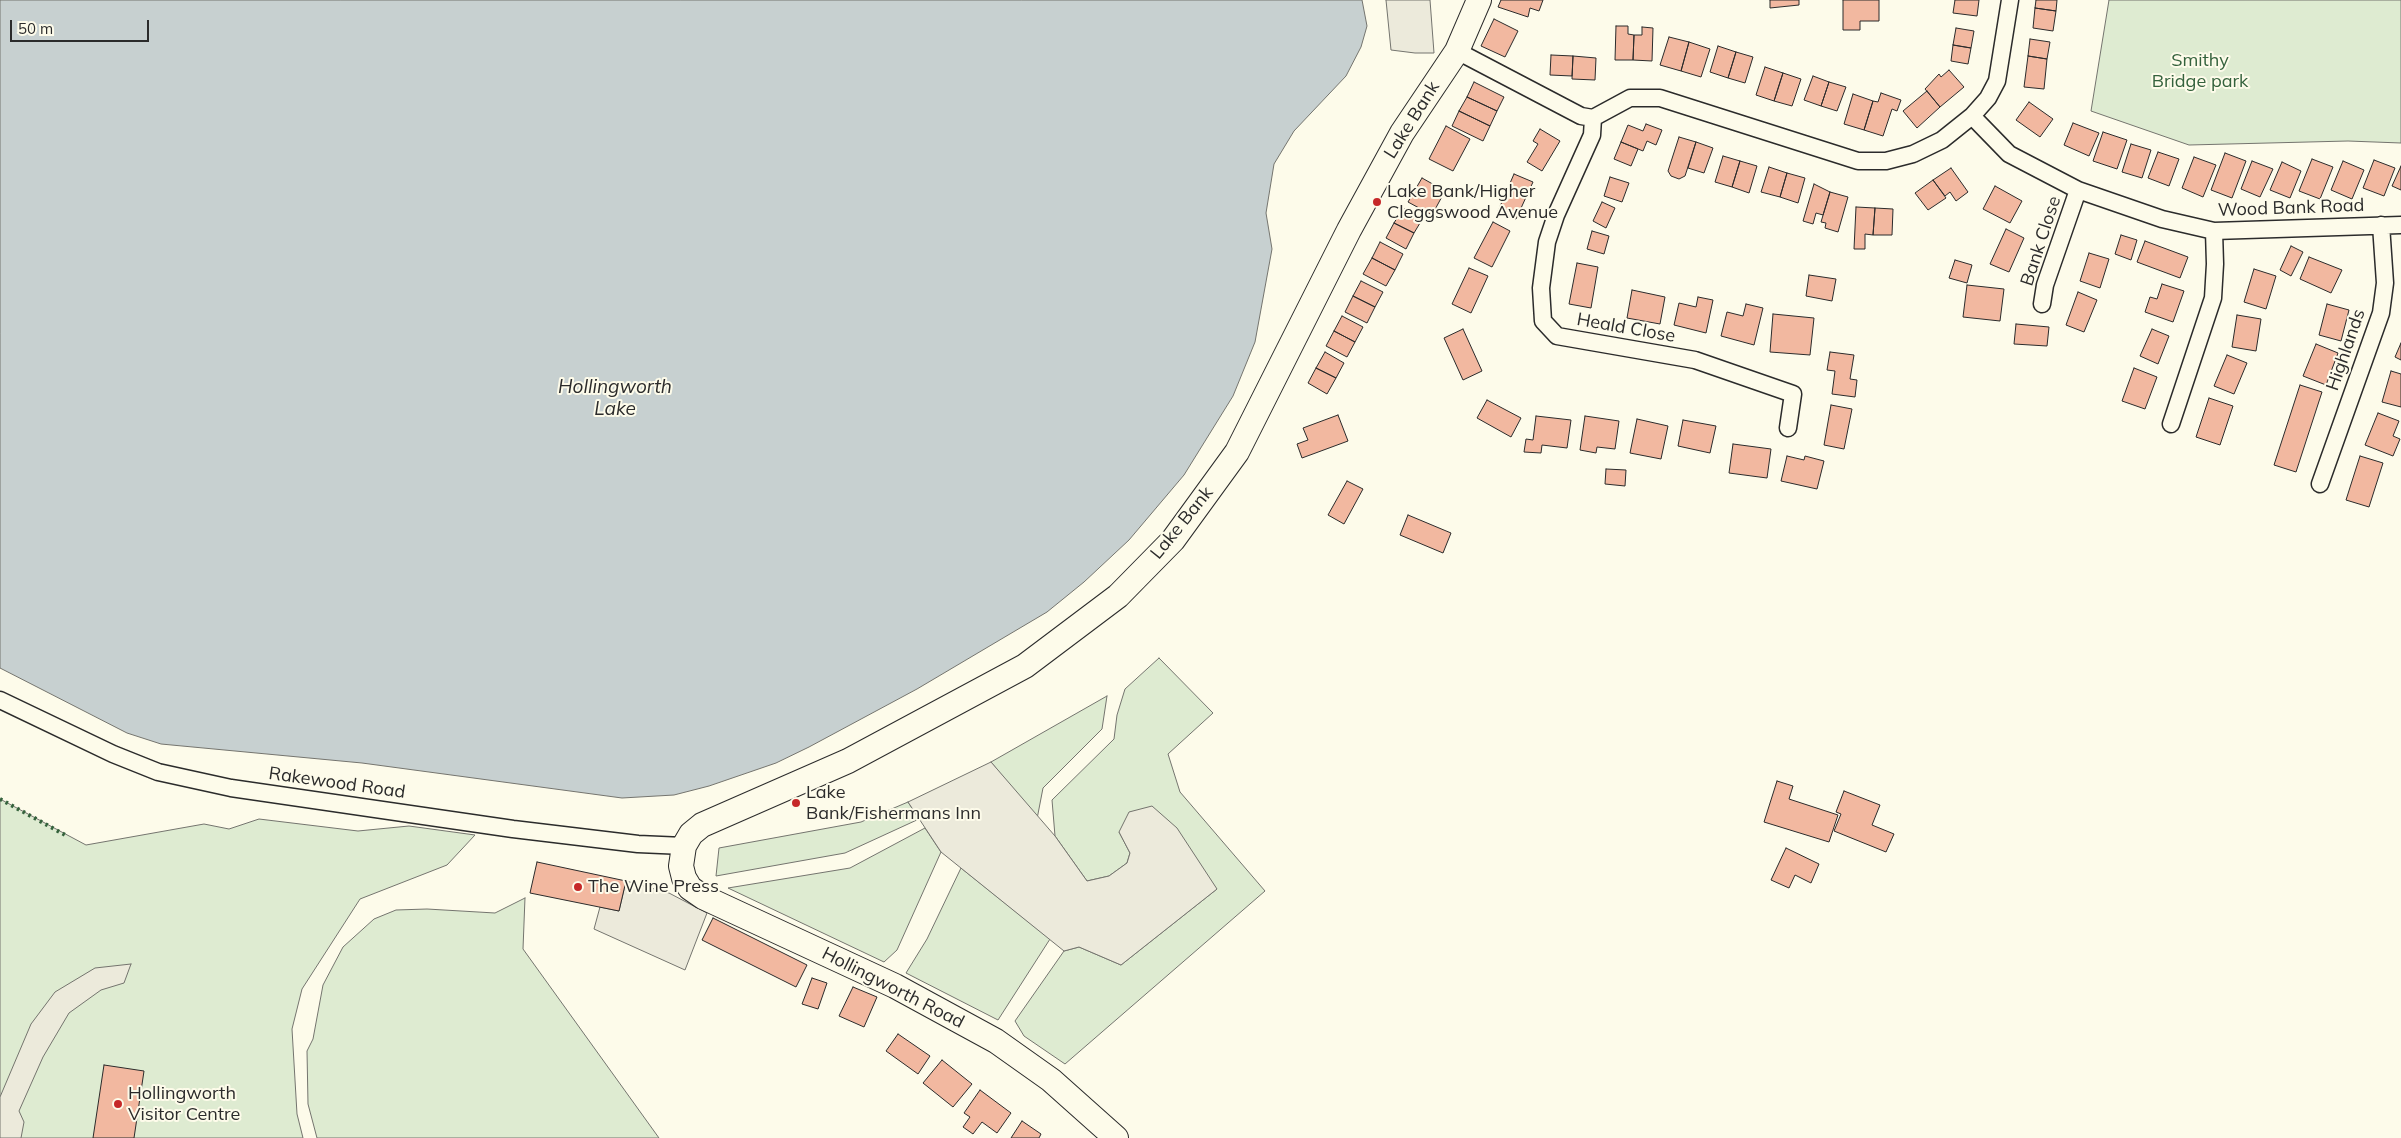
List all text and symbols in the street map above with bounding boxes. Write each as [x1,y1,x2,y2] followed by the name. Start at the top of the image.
[12,10,151,42] scale bar
[18,19,53,38] text: 50 m
[2152,50,2248,92] park label: Smithy Bridge park
[1380,77,1444,163] street label: Lake Bank
[1387,181,1558,223] place label: Lake Bank/Higher Cleggswood Avenue
[2016,193,2066,289] street label: Bank Close
[2217,195,2365,221] street label: Wood Bank Road
[1371,196,1383,208] marker: Lake Bank/Higher Cleggswood Avenue
[2322,306,2370,394] street label: Highlands
[1575,309,1677,347] street label: Heald Close
[558,376,672,420] water label: Hollingworth Lake
[1146,482,1218,564] street label: Lake Bank
[267,763,407,803] street label: Rakewood Road
[806,782,981,824] place label: Lake Bank/Fishermans Inn
[790,797,802,809] marker: Lake Bank/Fishermans Inn
[588,876,719,898] place label: The Wine Press
[572,881,584,893] marker: The Wine Press
[818,943,968,1033] street label: Hollingworth Road
[128,1083,240,1126] place label: Hollingworth Visitor Centre
[112,1098,124,1110] marker: Hollingworth Visitor Centre

